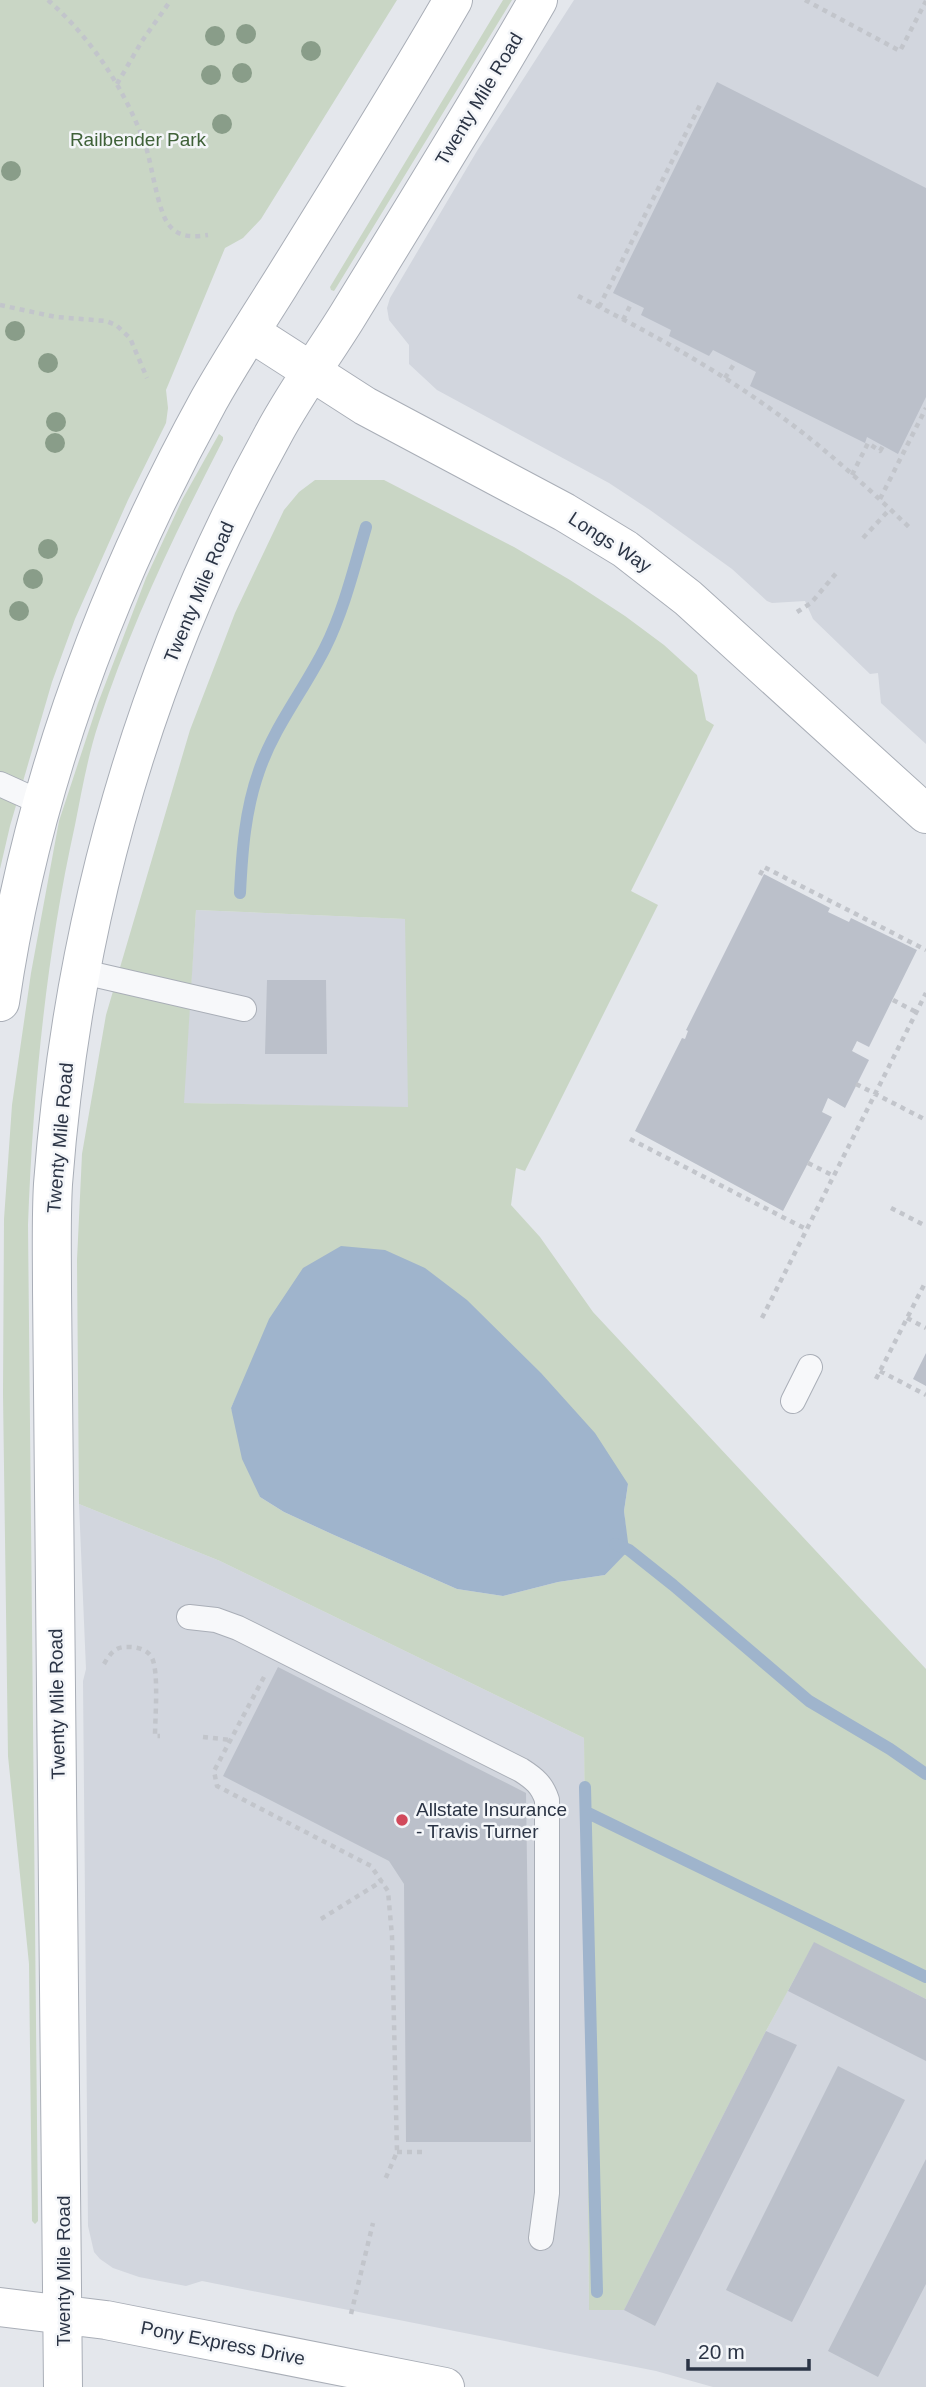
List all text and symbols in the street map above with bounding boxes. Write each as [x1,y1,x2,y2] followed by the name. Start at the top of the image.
[431,29,527,169] street label: Twenty Mile Road
[70,129,207,150] park label: Railbender Park
[565,508,656,577] street label: Longs Way
[160,518,238,666] street label: Twenty Mile Road
[43,1062,77,1214] street label: Twenty Mile Road
[45,1628,69,1780] street label: Twenty Mile Road
[416,1799,567,1842] place label: Allstate Insurance - Travis Turner
[394,1812,410,1828] marker: Allstate Insurance - Travis Turner
[53,2195,74,2347] street label: Twenty Mile Road
[139,2317,307,2369] street label: Pony Express Drive
[688,2328,809,2372] scale bar
[698,2340,745,2363] text: 20 m

